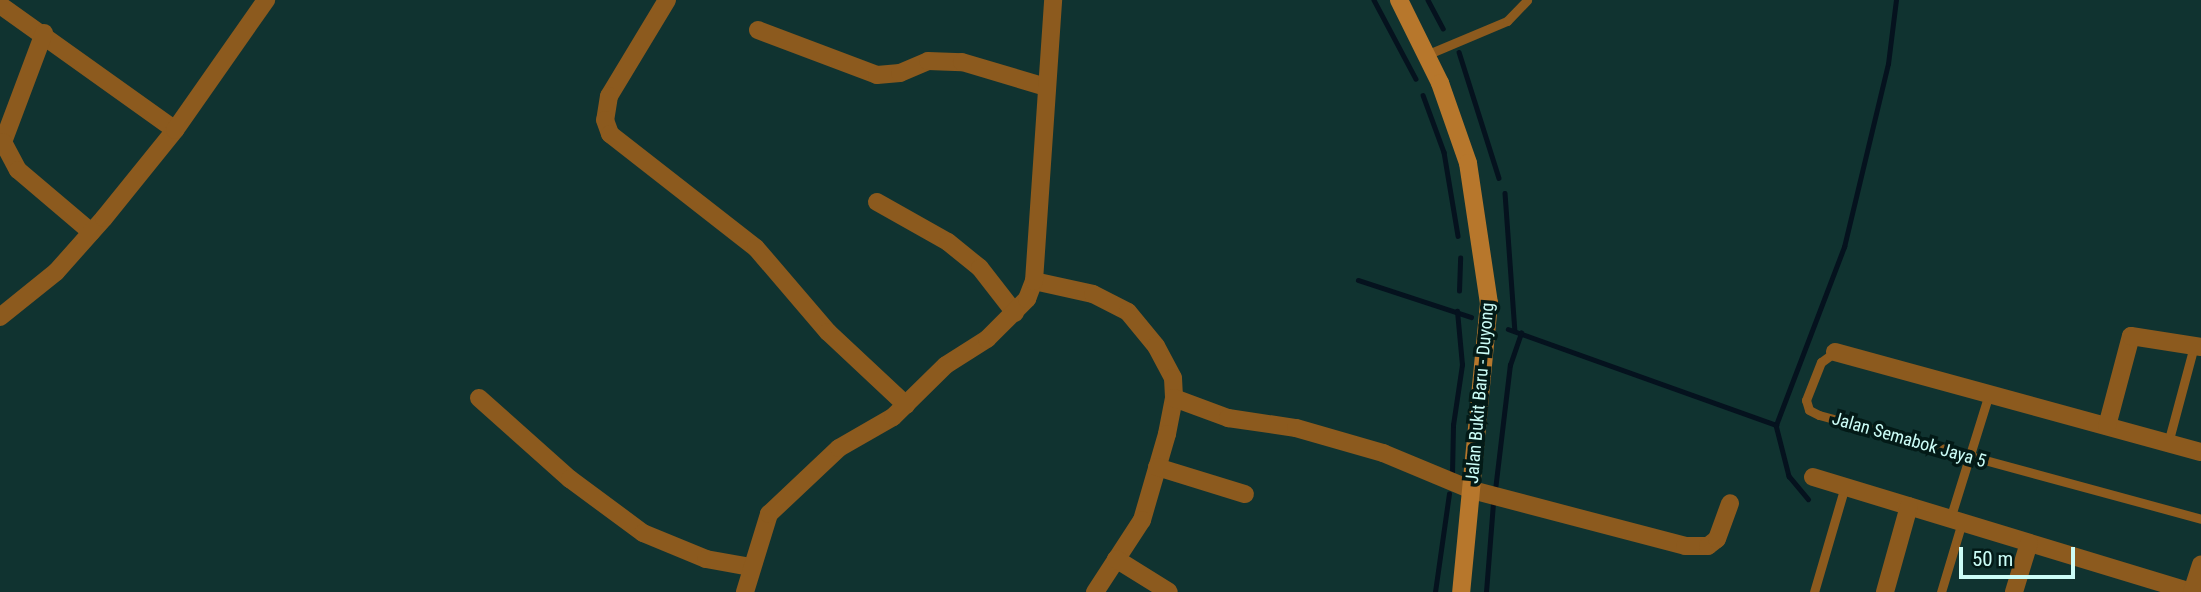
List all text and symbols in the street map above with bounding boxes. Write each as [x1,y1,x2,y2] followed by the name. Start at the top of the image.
[1461,302,1499,484] street label: Jalan Bukit Baru - Duyong
[1829,408,1989,472] street label: Jalan Semabok Jaya 5
[1963,532,2078,576] scale bar
[1972,547,2013,571] text: 50 m

